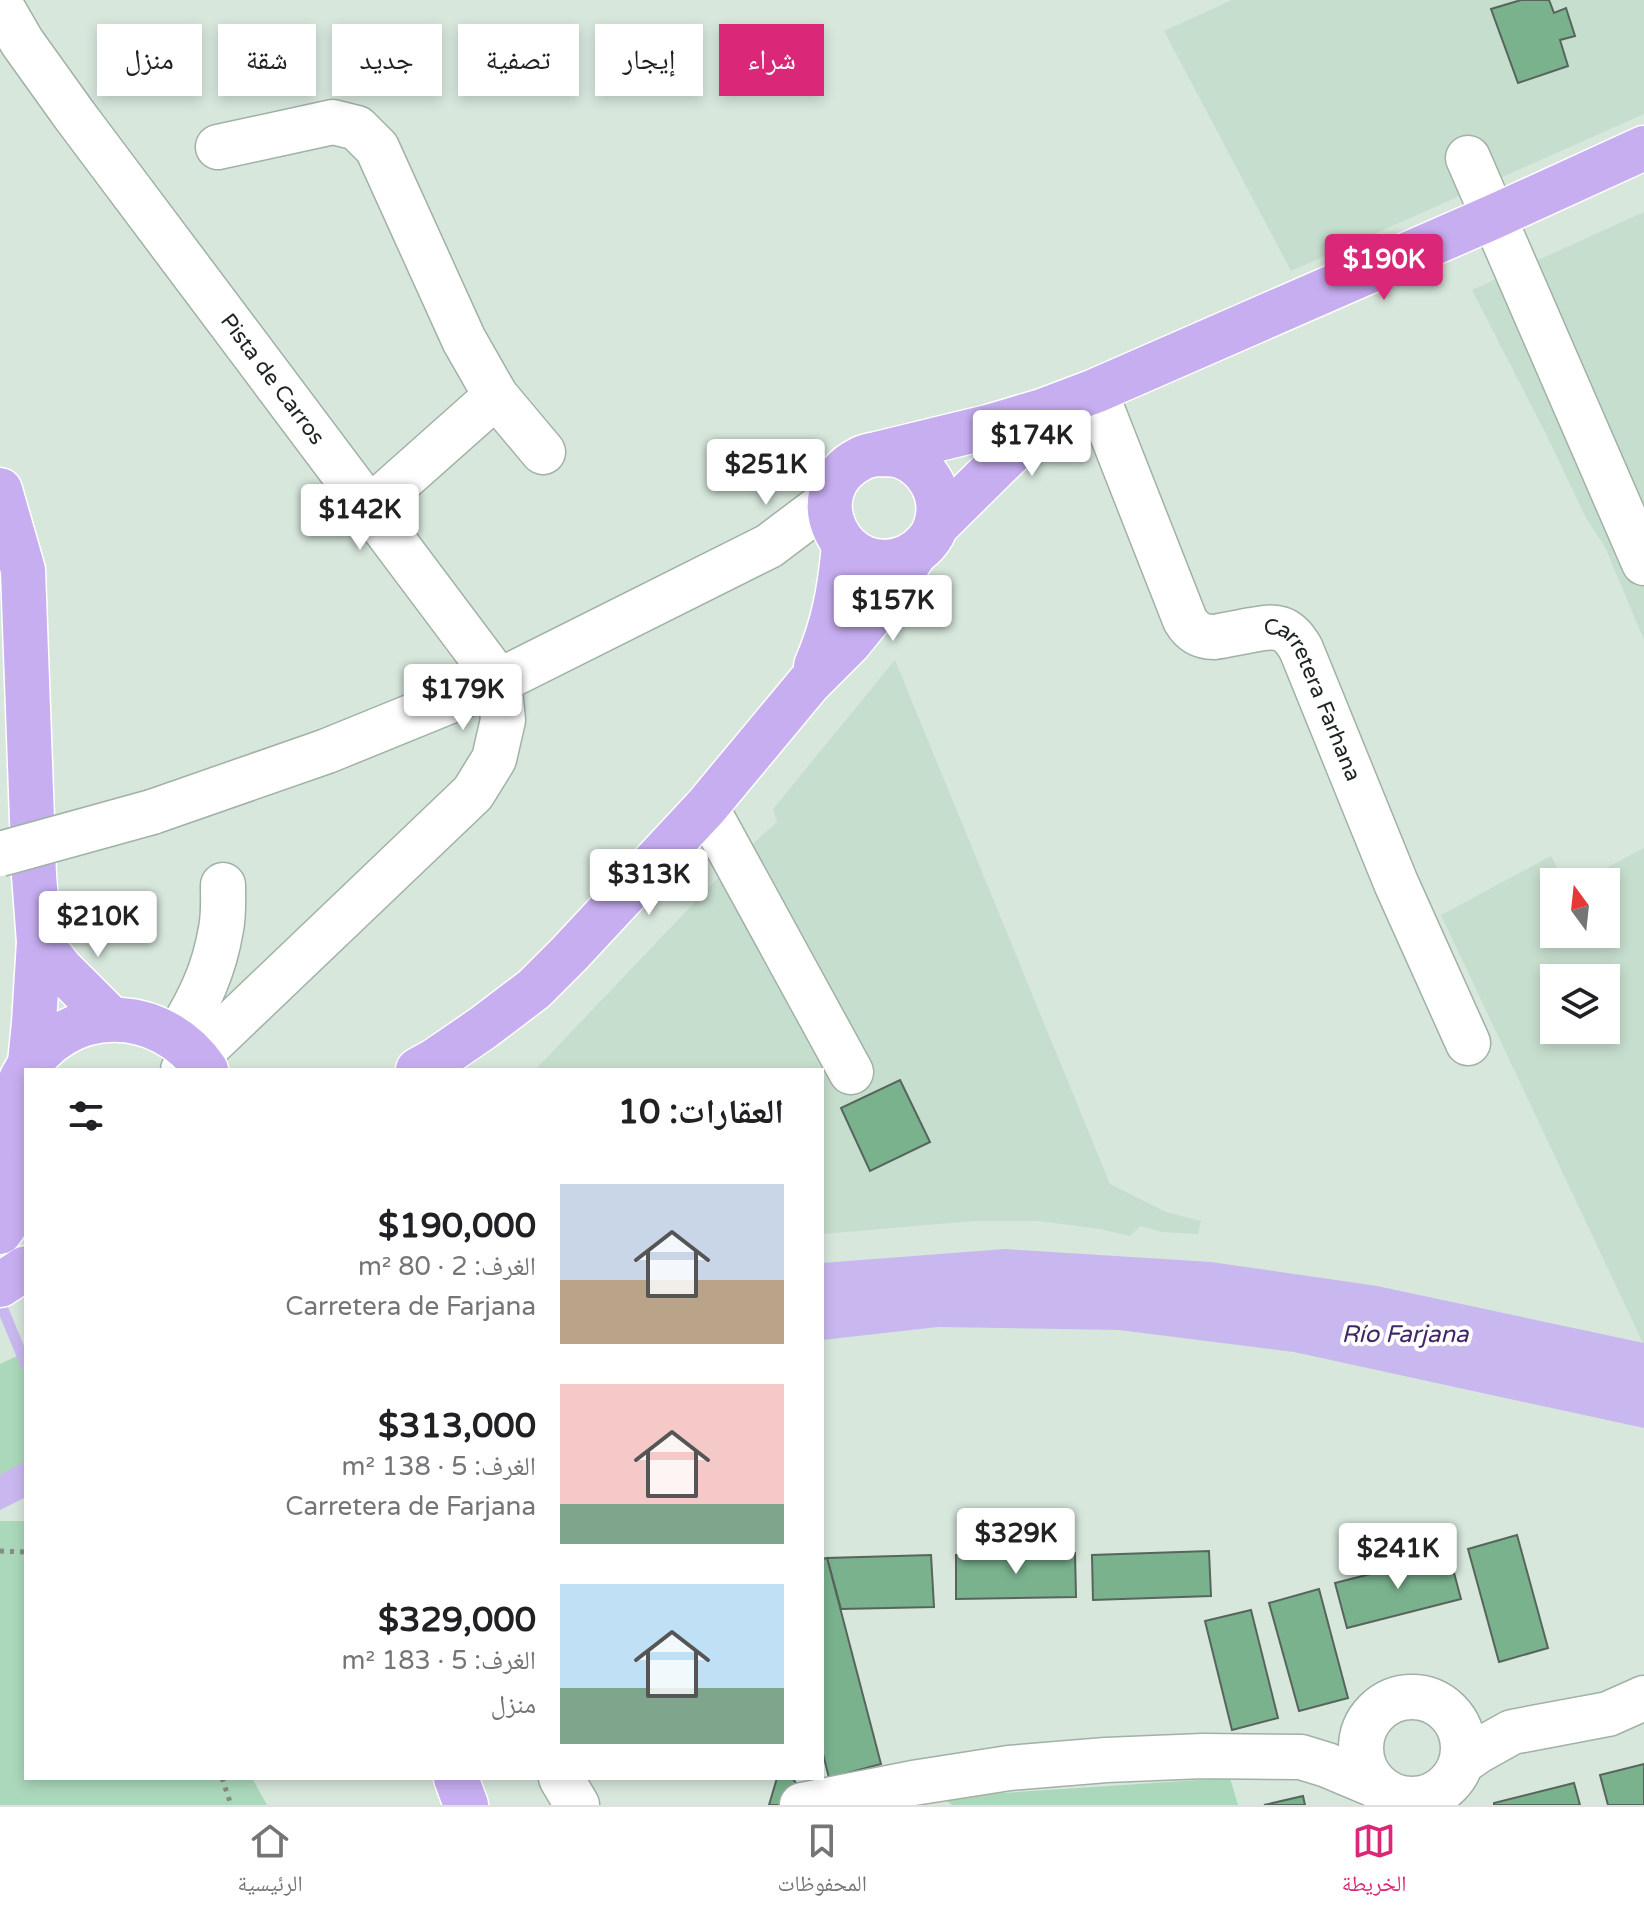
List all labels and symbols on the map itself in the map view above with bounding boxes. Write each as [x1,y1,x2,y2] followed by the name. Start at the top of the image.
[1328,234,1440,302] pin: $190K
[215,308,330,450] street label: Pista de Carros
[976,410,1088,478] pin: $174K
[710,439,822,507] pin: $251K
[304,484,416,552] pin: $142K
[837,575,949,643] pin: $157K
[1264,615,1366,785] street label: Carretera Farhana
[407,664,519,732] pin: $179K
[593,849,705,917] pin: $313K
[1540,868,1620,948] north arrow
[42,891,154,959] pin: $210K
[1341,1320,1469,1349] water label: Río Farjana
[960,1508,1072,1576] pin: $329K
[1342,1523,1454,1591] pin: $241K

